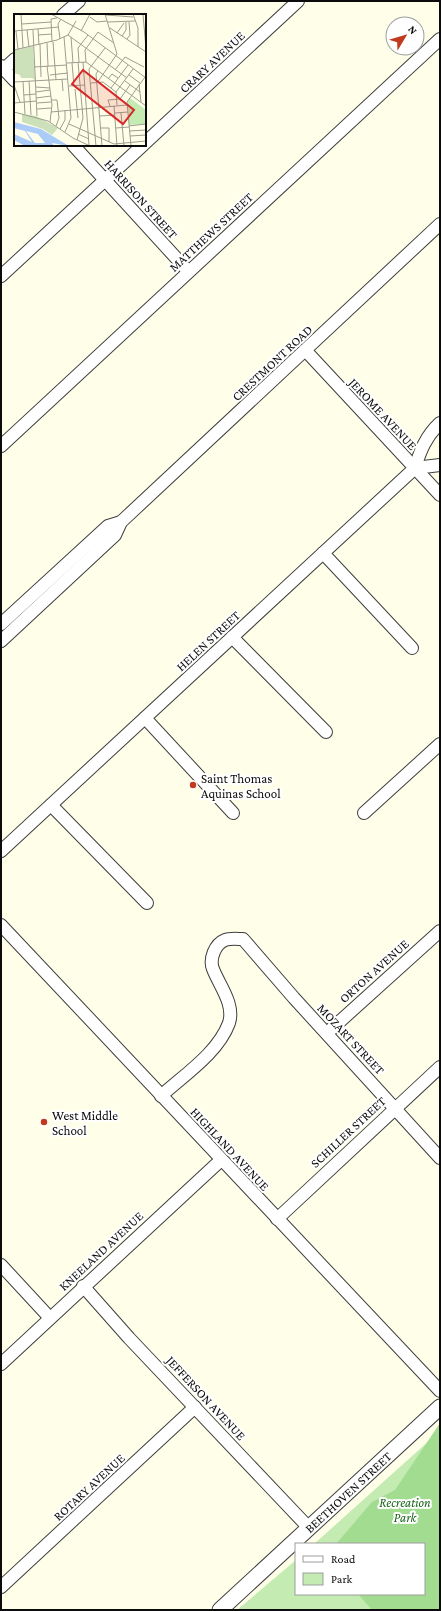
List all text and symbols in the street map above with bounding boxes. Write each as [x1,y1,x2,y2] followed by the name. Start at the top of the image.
[14,14,146,146] inset map
[385,16,425,56] north arrow
[406,23,420,37] text: N
[176,28,248,96] street label: CRARY AVENUE
[101,156,181,242] street label: HARRISON STREET
[166,189,256,275] street label: MATTHEWS STREET
[229,322,315,404] street label: CRESTMONT ROAD
[345,374,420,453] street label: JEROME AVENUE
[173,608,243,674] street label: HELEN STREET
[201,771,281,801] place label: Saint Thomas Aquinas School
[188,780,198,790] marker: Saint Thomas Aquinas School
[336,936,412,1006] street label: ORTON AVENUE
[314,1000,388,1078] street label: MOZART STREET
[307,1093,389,1171] street label: SCHILLER STREET
[188,1104,272,1194] street label: HIGHLAND AVENUE
[52,1108,118,1138] place label: West Middle School
[39,1117,49,1127] marker: West Middle School
[56,1208,146,1294] street label: KNEELAND AVENUE
[163,1352,249,1443] street label: JEFFERSON AVENUE
[301,1448,394,1536] street label: BEETHOVEN STREET
[50,1450,128,1524] street label: ROTARY AVENUE
[379,1495,431,1525] park label: Recreation Park
[295,1543,425,1595] legend
[331,1552,356,1566] text: Road
[331,1572,353,1586] text: Park

